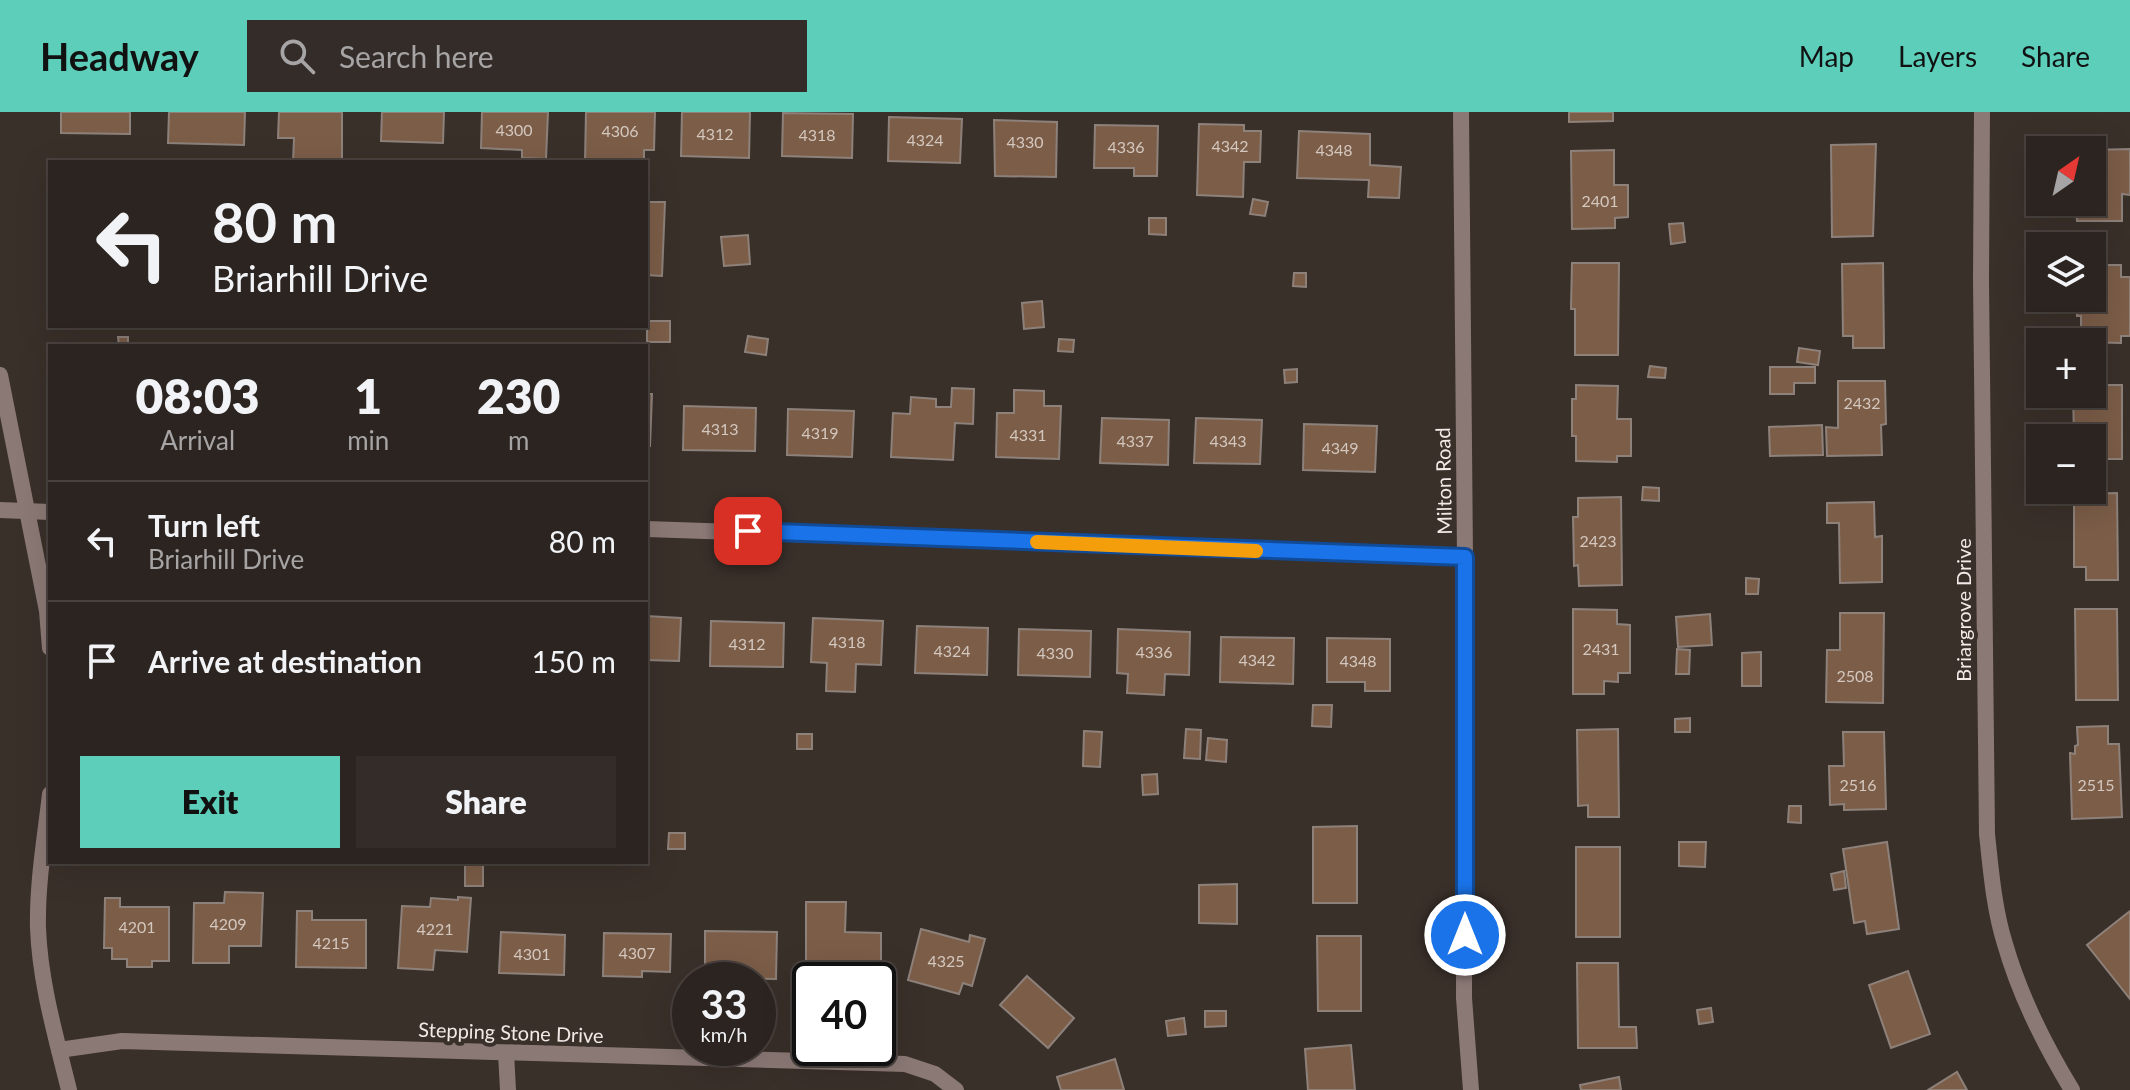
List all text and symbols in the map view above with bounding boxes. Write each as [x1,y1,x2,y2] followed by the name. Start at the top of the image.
[247,20,807,92] search box
[40,33,199,79] text: Headway
[275,34,319,78] icon: search
[339,38,494,74] text: Search here
[1799,39,1854,73] text: Map
[1898,39,1977,73] text: Layers
[2021,39,2090,73] text: Share
[495,120,533,139] house number: 4300
[601,121,639,140] house number: 4306
[696,124,734,143] house number: 4312
[798,125,836,144] house number: 4318
[906,130,944,149] house number: 4324
[1006,132,1044,151] house number: 4330
[1211,136,1249,155] house number: 4342
[2026,136,2106,216] north arrow
[2026,136,2106,504] map controls
[1107,137,1145,156] house number: 4336
[1315,140,1353,159] house number: 4348
[212,188,337,255] text: 80 m
[1581,191,1619,210] house number: 2401
[80,192,184,296] icon: left
[2026,232,2106,312] button: layers
[212,256,428,300] text: Briarhill Drive
[2026,328,2106,408] button: +
[136,367,260,424] text: 08:03
[354,367,382,424] text: 1
[477,367,560,424] text: 230
[1843,393,1881,412] house number: 2432
[701,419,739,438] house number: 4313
[801,423,839,442] house number: 4319
[160,424,235,456] text: Arrival
[347,424,389,456] text: min
[508,424,529,456] text: m
[2026,424,2106,504] button: −
[1009,425,1047,444] house number: 4331
[1430,427,1456,535] street label: Milton Road
[1116,431,1154,450] house number: 4337
[1209,431,1247,450] house number: 4343
[1321,438,1359,457] house number: 4349
[714,497,782,565] pin
[148,507,260,543] text: Turn left
[726,509,770,553] icon: arrive
[80,519,124,563] icon: left
[549,523,616,559] text: 80 m
[1579,531,1617,550] house number: 2423
[1951,538,1975,682] street label: Briargrove Drive
[148,543,304,575] text: Briarhill Drive
[828,632,866,651] house number: 4318
[728,634,766,653] house number: 4312
[80,639,124,683] icon: arrive
[1582,639,1620,658] house number: 2431
[933,641,971,660] house number: 4324
[1135,642,1173,661] house number: 4336
[148,643,422,679] text: Arrive at destination
[531,643,616,679] text: 150 m
[1036,643,1074,662] house number: 4330
[1238,650,1276,669] house number: 4342
[1339,651,1377,670] house number: 4348
[1836,666,1874,685] house number: 2508
[80,756,340,848] button: Exit
[356,756,616,848] button: Share
[1839,775,1877,794] house number: 2516
[2077,775,2115,794] house number: 2515
[1423,893,1507,977] position arrow
[209,914,247,933] house number: 4209
[118,917,156,936] house number: 4201
[416,919,454,938] house number: 4221
[312,933,350,952] house number: 4215
[618,943,656,962] house number: 4307
[513,944,551,963] house number: 4301
[927,951,965,970] house number: 4325
[792,962,896,1066] speed limit sign: 40
[701,980,747,1028] text: 33
[418,1017,604,1047] street label: Stepping Stone Drive
[701,1022,747,1046] text: km/h

